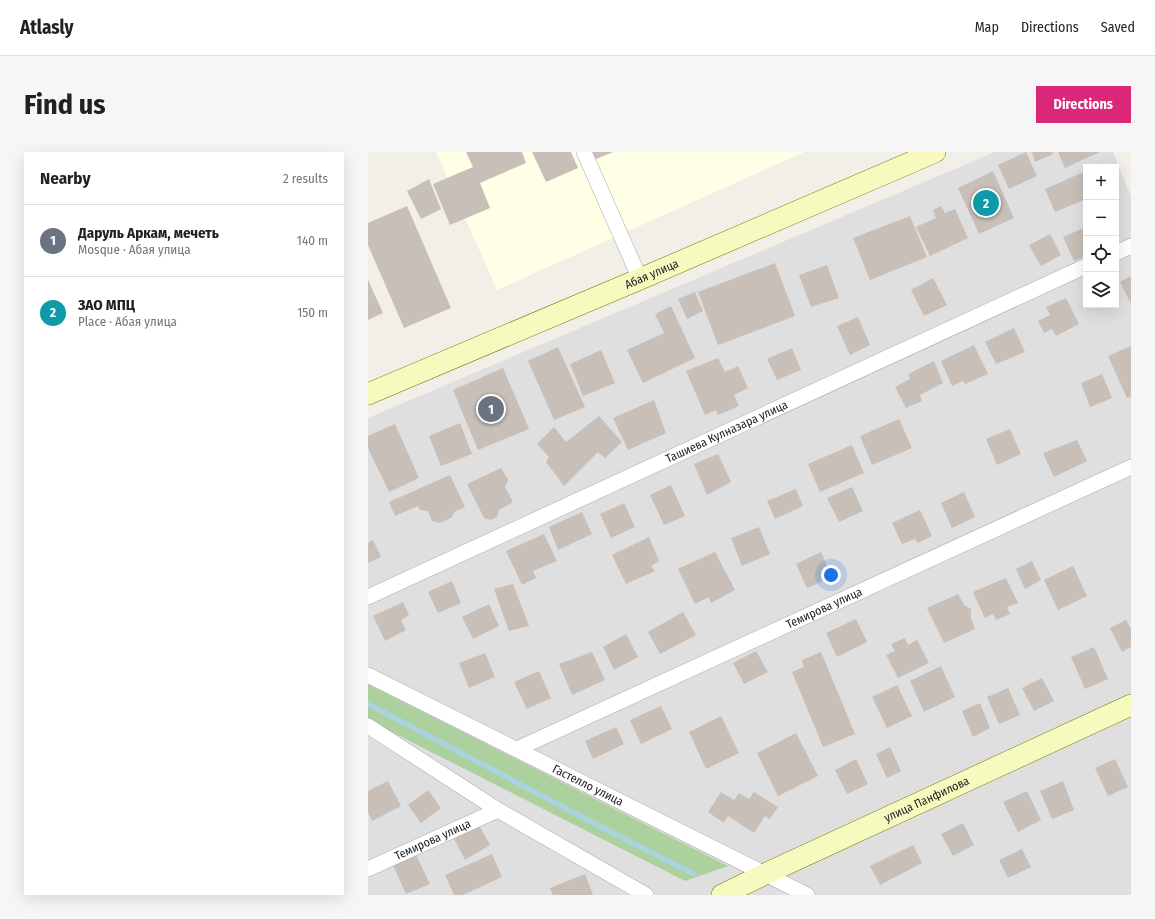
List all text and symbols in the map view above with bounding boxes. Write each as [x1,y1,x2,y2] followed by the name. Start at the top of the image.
[20,16,74,39] text: Atlasly
[975,19,999,36] text: Map
[1021,19,1079,36] text: Directions
[1101,19,1135,36] text: Saved
[1036,86,1131,123] button: Directions
[24,88,106,121] text: Find us
[1083,164,1119,308] map controls
[1083,164,1119,200] button: +
[40,168,91,189] text: Nearby
[283,171,328,186] text: 2 results
[973,188,999,218] pin: 2
[1083,200,1119,236] button: −
[78,224,219,242] text: Даруль Аркам, мечеть
[50,233,56,248] text: 1
[297,233,328,248] text: 140 m
[1083,236,1119,272] button: locate
[78,242,191,257] text: Mosque · Абая улица
[623,256,681,292] street label: Абая улица
[1083,272,1119,308] button: layers
[78,296,135,314] text: ЗАО МПЦ
[50,305,56,320] text: 2
[297,305,328,320] text: 150 m
[78,314,177,329] text: Place · Абая улица
[478,394,504,424] pin: 1
[664,397,790,466] street label: Ташиева Кулназара улица
[821,565,841,585] your location
[784,584,864,631] street label: Темирова улица
[550,762,626,809] street label: Гастелло улица
[882,774,972,825] street label: улица Панфилова
[392,816,473,863] street label: Темирова улица

